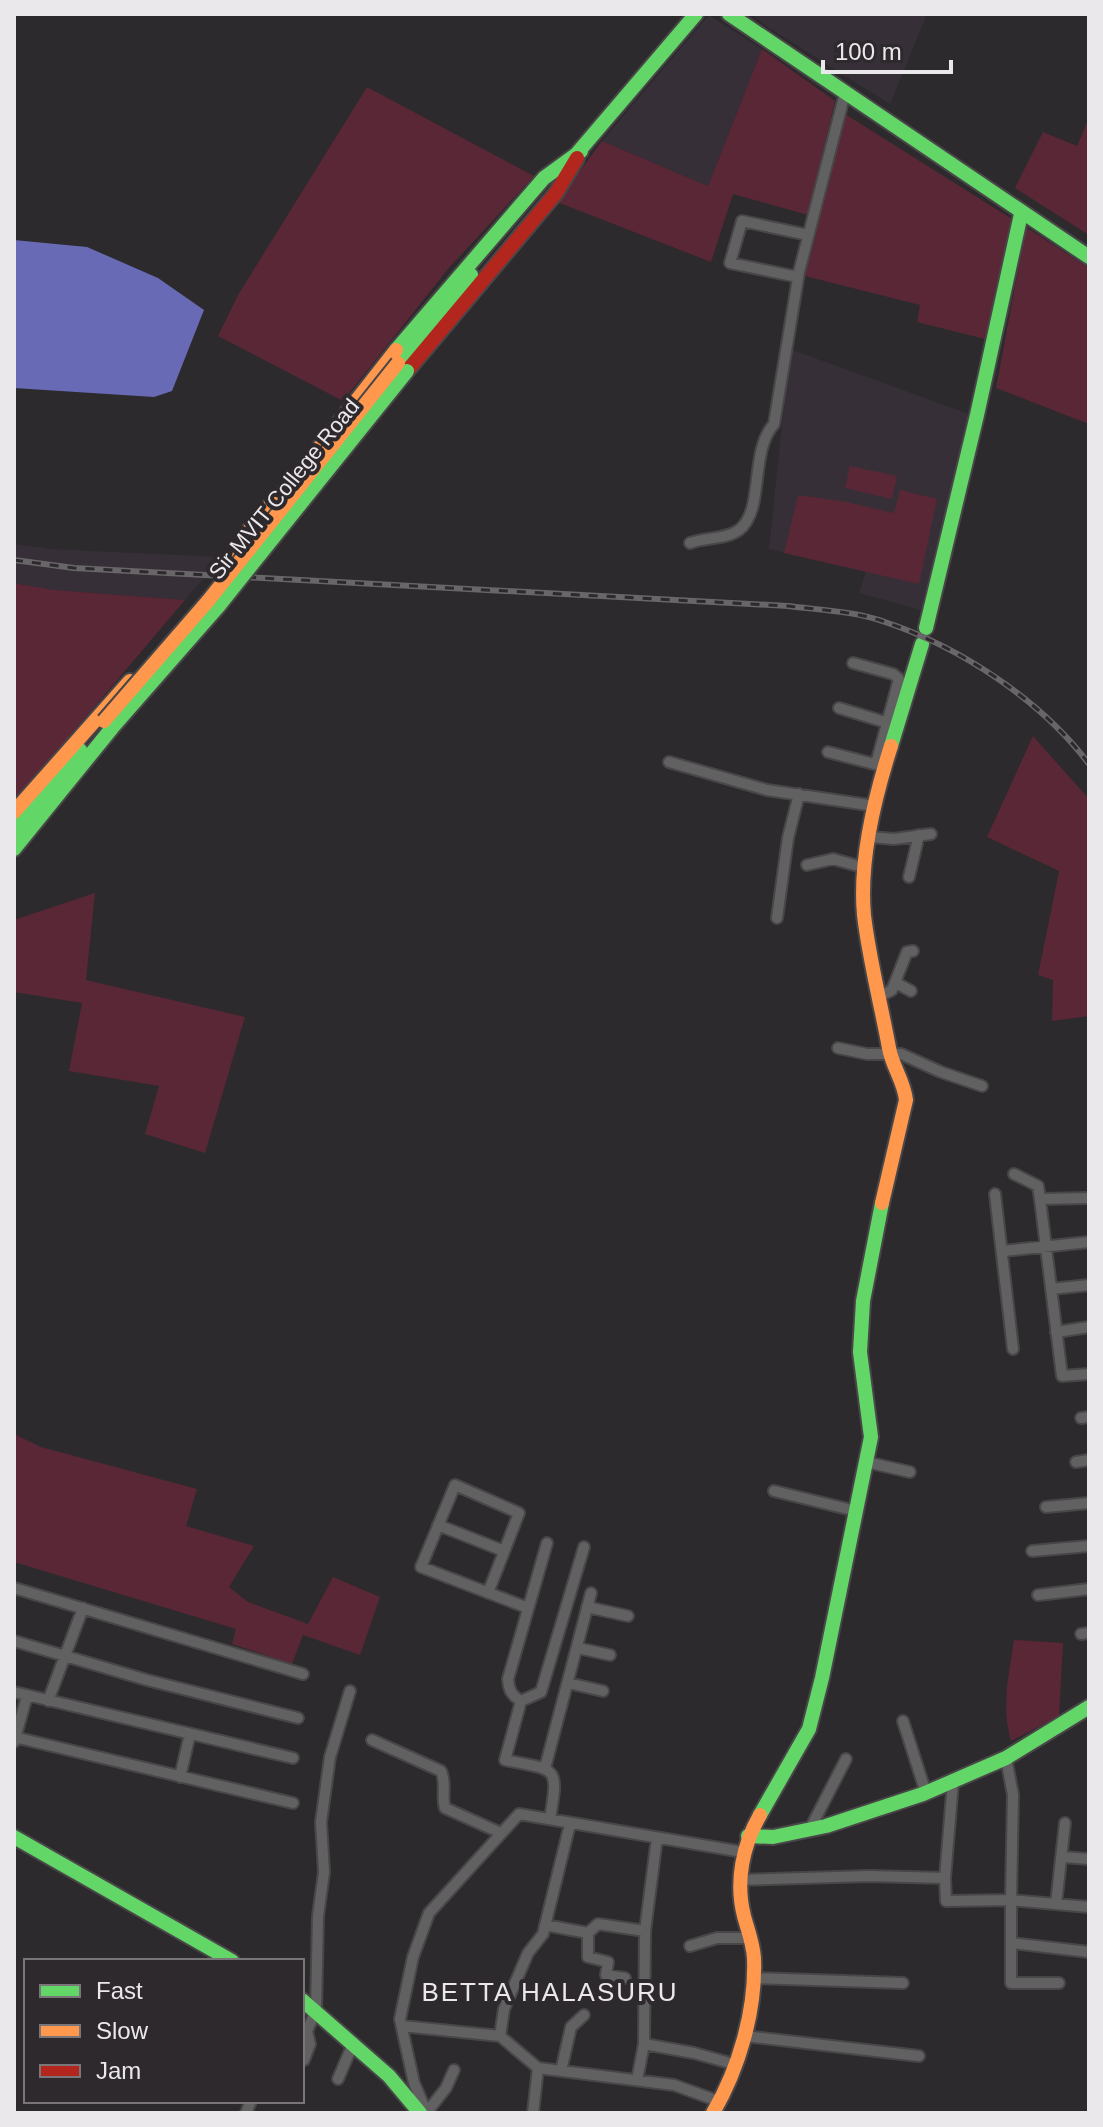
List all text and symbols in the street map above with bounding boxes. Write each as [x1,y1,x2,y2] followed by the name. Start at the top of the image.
[823,24,951,74] scale bar
[835,38,902,65] text: 100 m
[204,394,364,584] street label: Sir MVIT College Road
[24,1959,304,2103] legend
[96,1977,143,2004] text: Fast
[421,1977,679,2007] district label: BETTA HALASURU
[96,2017,149,2044] text: Slow
[96,2057,141,2084] text: Jam

